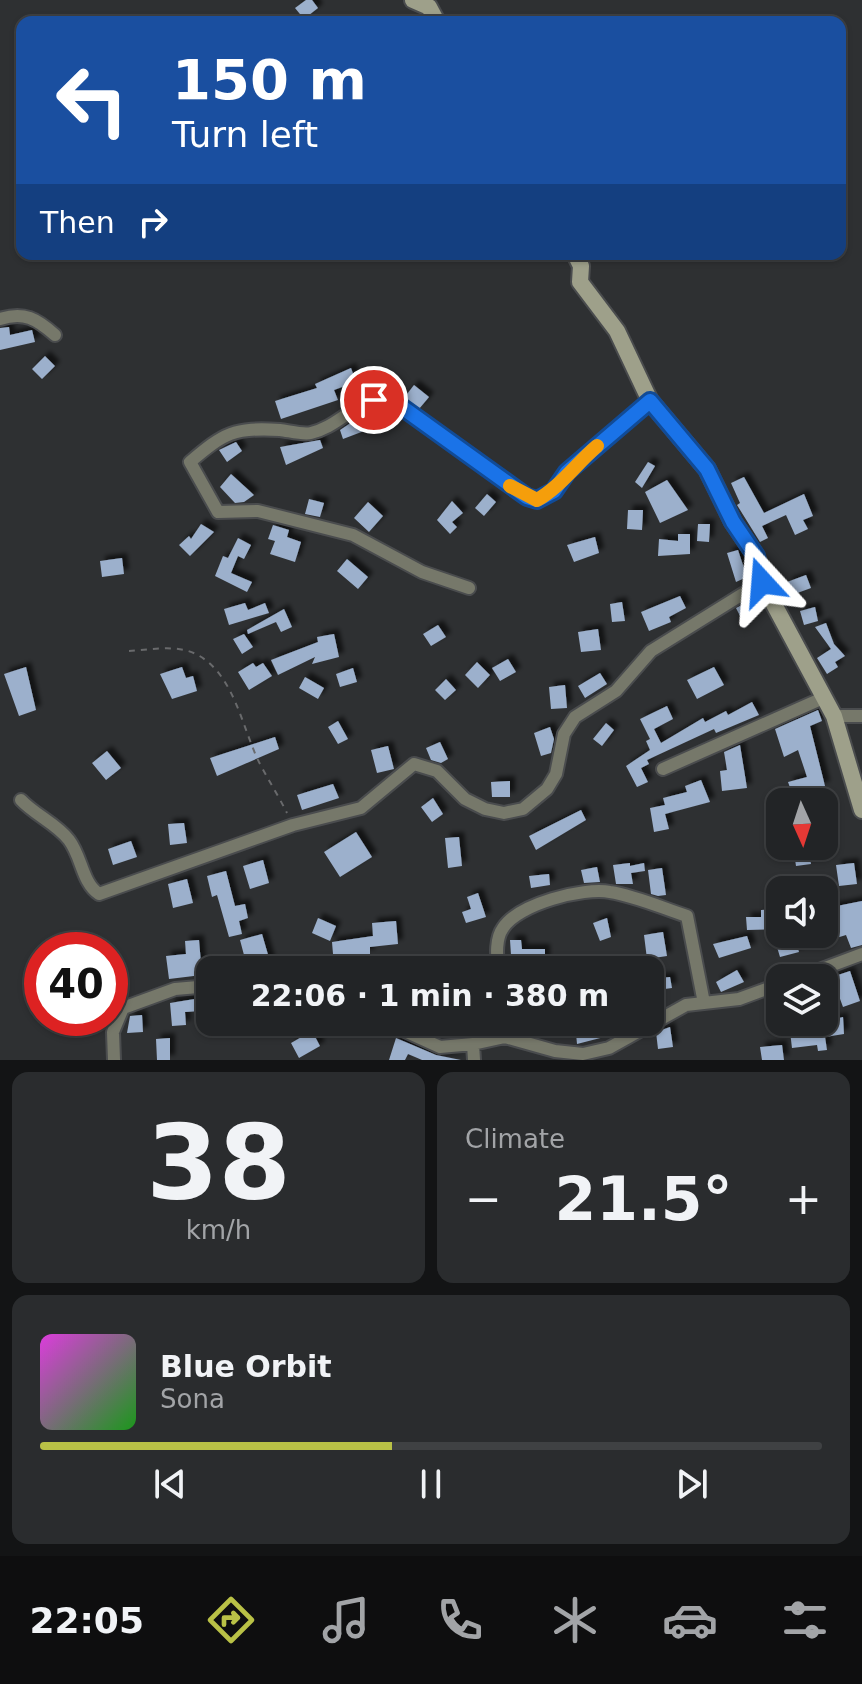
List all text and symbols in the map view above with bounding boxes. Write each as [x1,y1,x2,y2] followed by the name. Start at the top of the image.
[172,47,367,112] text: 150 m
[40,48,144,152] icon: left
[172,114,318,155] text: Turn left
[131,200,175,244] icon: right
[40,205,115,240] text: Then
[340,366,408,434] pin
[352,378,396,422] icon: arrive
[720,540,804,624] position arrow
[766,788,838,860] north arrow
[766,788,838,1036] map controls
[766,876,838,948] button: sound
[24,932,128,1036] speed limit sign: 40
[766,964,838,1036] button: layers
[251,978,609,1013] text: 22:06 · 1 min · 380 m
[146,1102,291,1224] text: 38
[465,1124,565,1154] text: Climate
[554,1164,733,1234] text: 21.5°
[465,1173,502,1224] text: −
[785,1173,822,1224] text: +
[186,1215,251,1245] text: km/h
[160,1349,332,1384] text: Blue Orbit
[160,1384,225,1414] text: Sona
[148,1462,192,1506] icon: previous
[409,1462,453,1506] icon: pause
[670,1462,714,1506] icon: next
[203,1592,259,1648] icon: directions
[318,1592,374,1648] icon: music
[432,1592,488,1648] icon: phone
[547,1592,603,1648] icon: climate
[662,1592,718,1648] icon: car
[777,1592,833,1648] icon: filters
[29,1600,144,1641] text: 22:05

